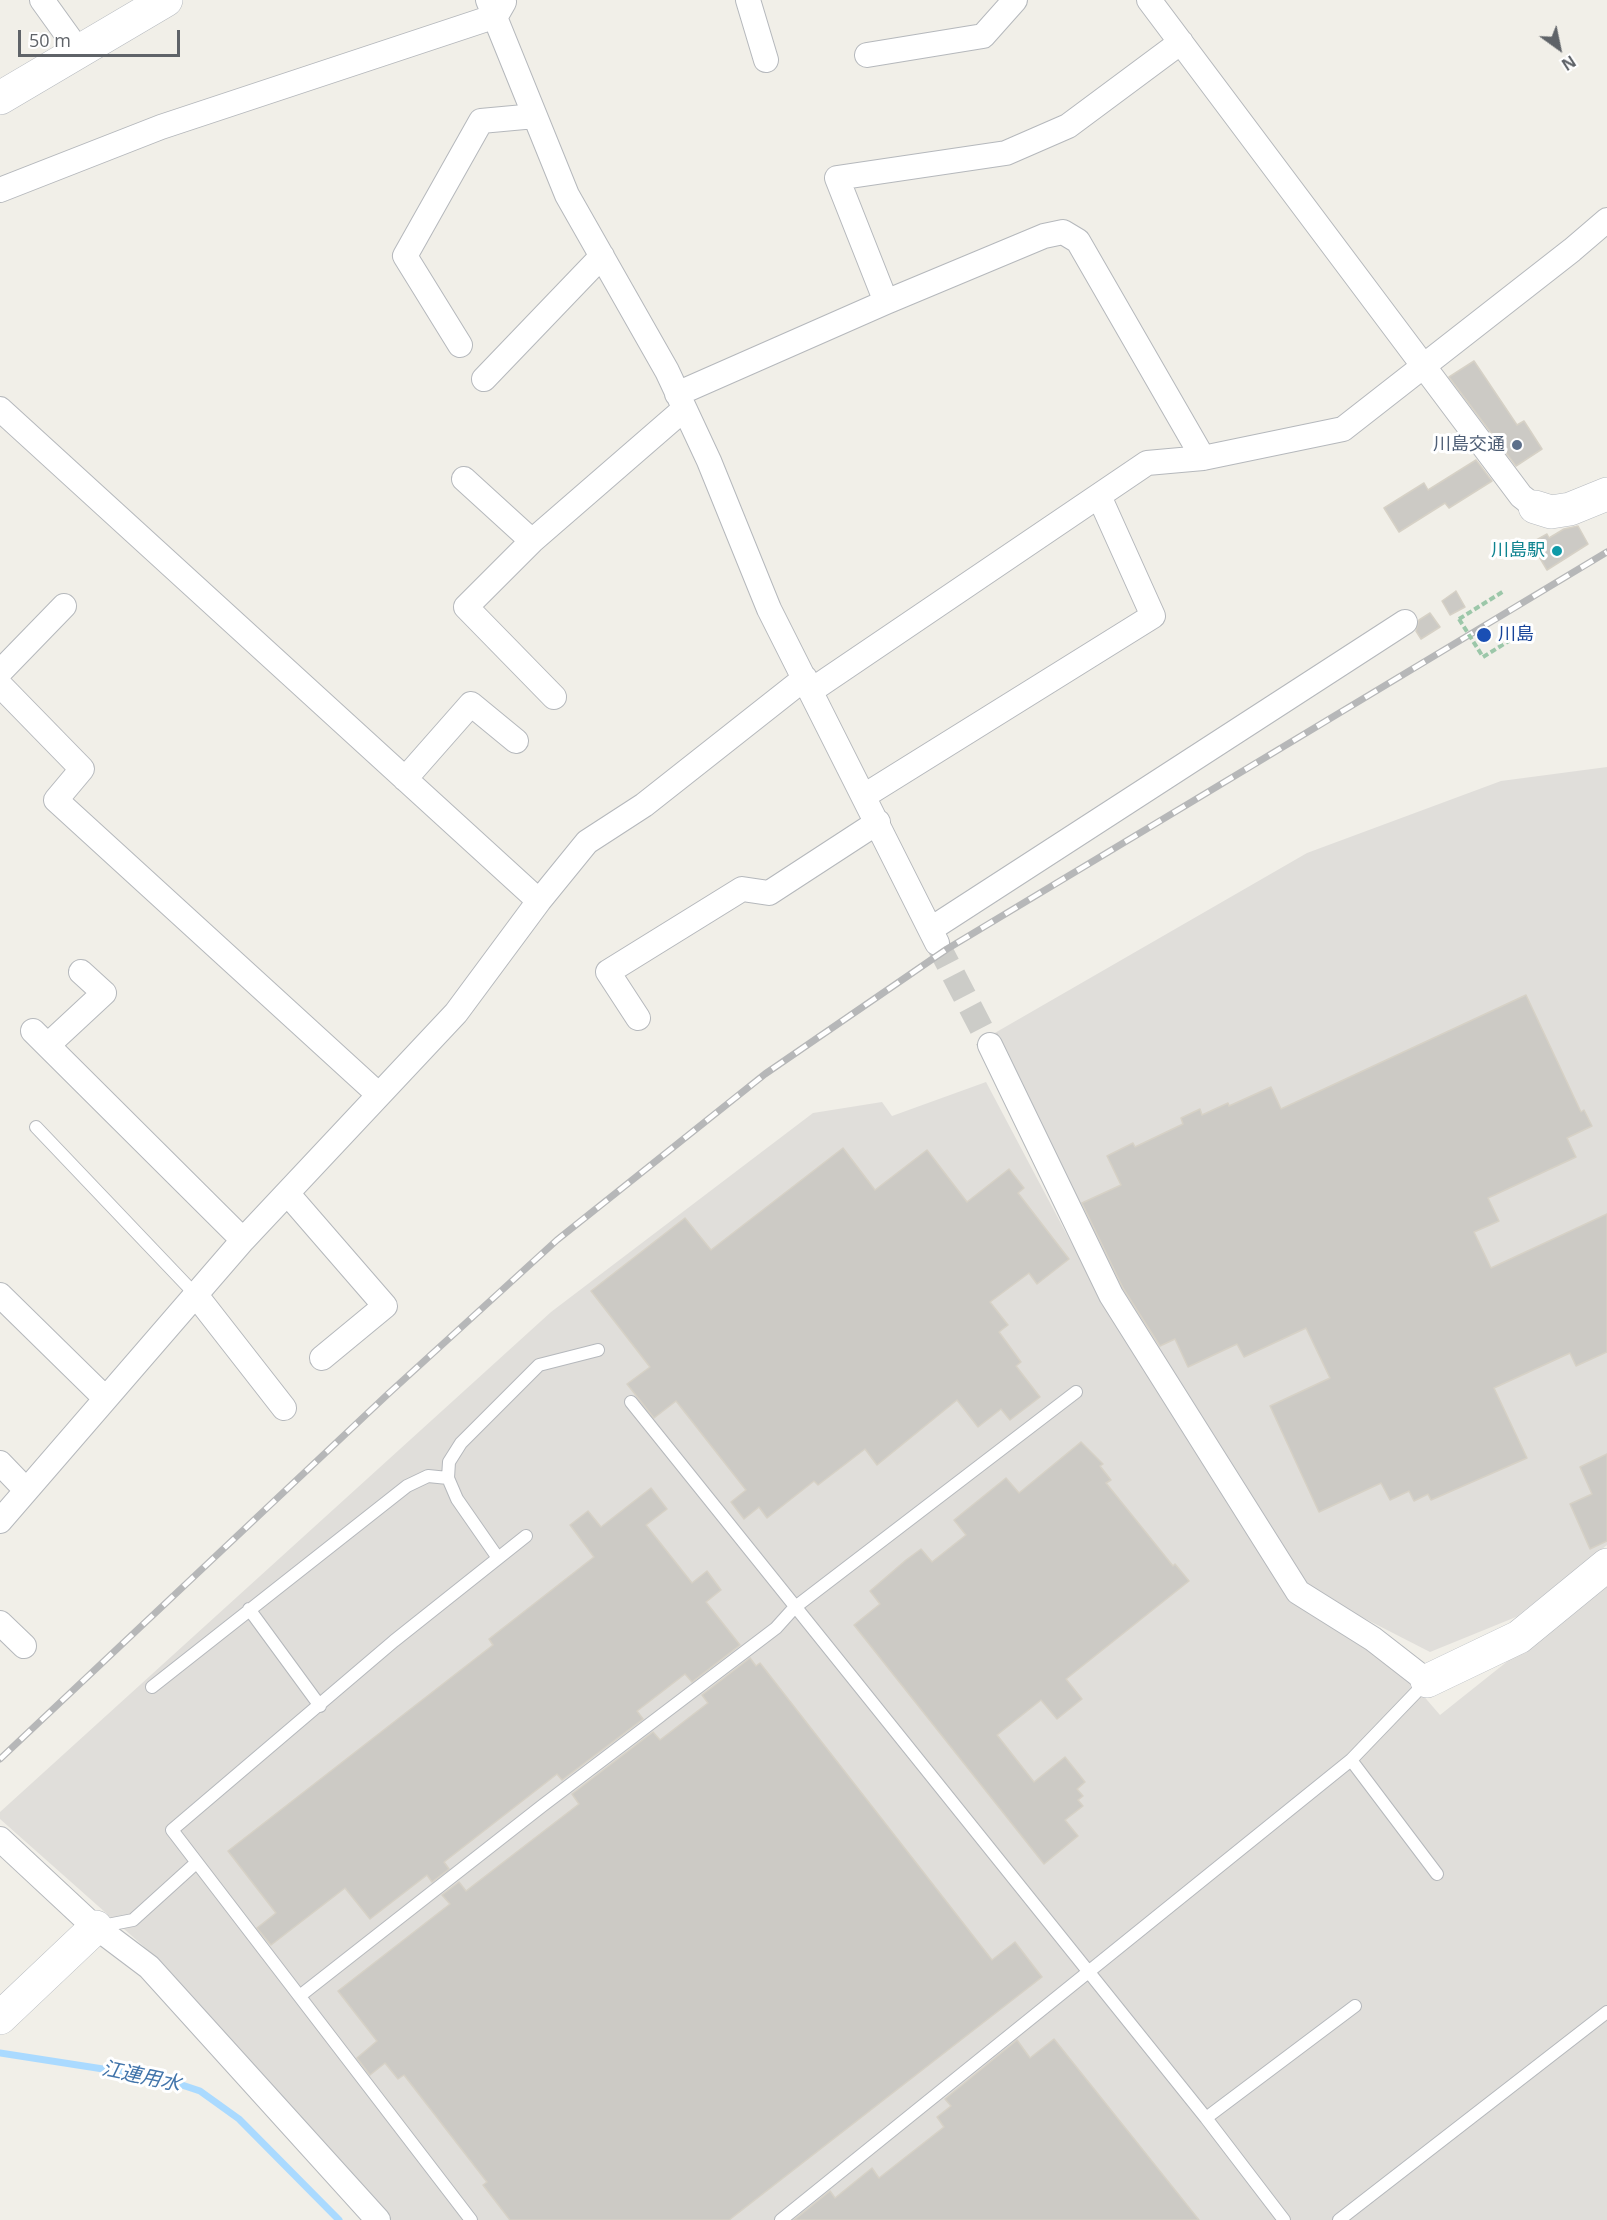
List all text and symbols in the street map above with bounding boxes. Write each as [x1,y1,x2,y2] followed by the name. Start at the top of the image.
[21,18,183,56] scale bar
[1529,18,1589,78] north arrow
[29,28,71,52] text: 50 m
[1557,50,1580,76] text: N
[1433,434,1505,456] place label: 川島交通
[1510,438,1524,452] marker: 川島交通
[1491,540,1545,562] place label: 川島駅
[1550,544,1564,558] marker: 川島駅
[1498,624,1534,646] place label: 川島
[1475,626,1493,644] marker: 川島
[99,2057,183,2097] water label: 江連用水

